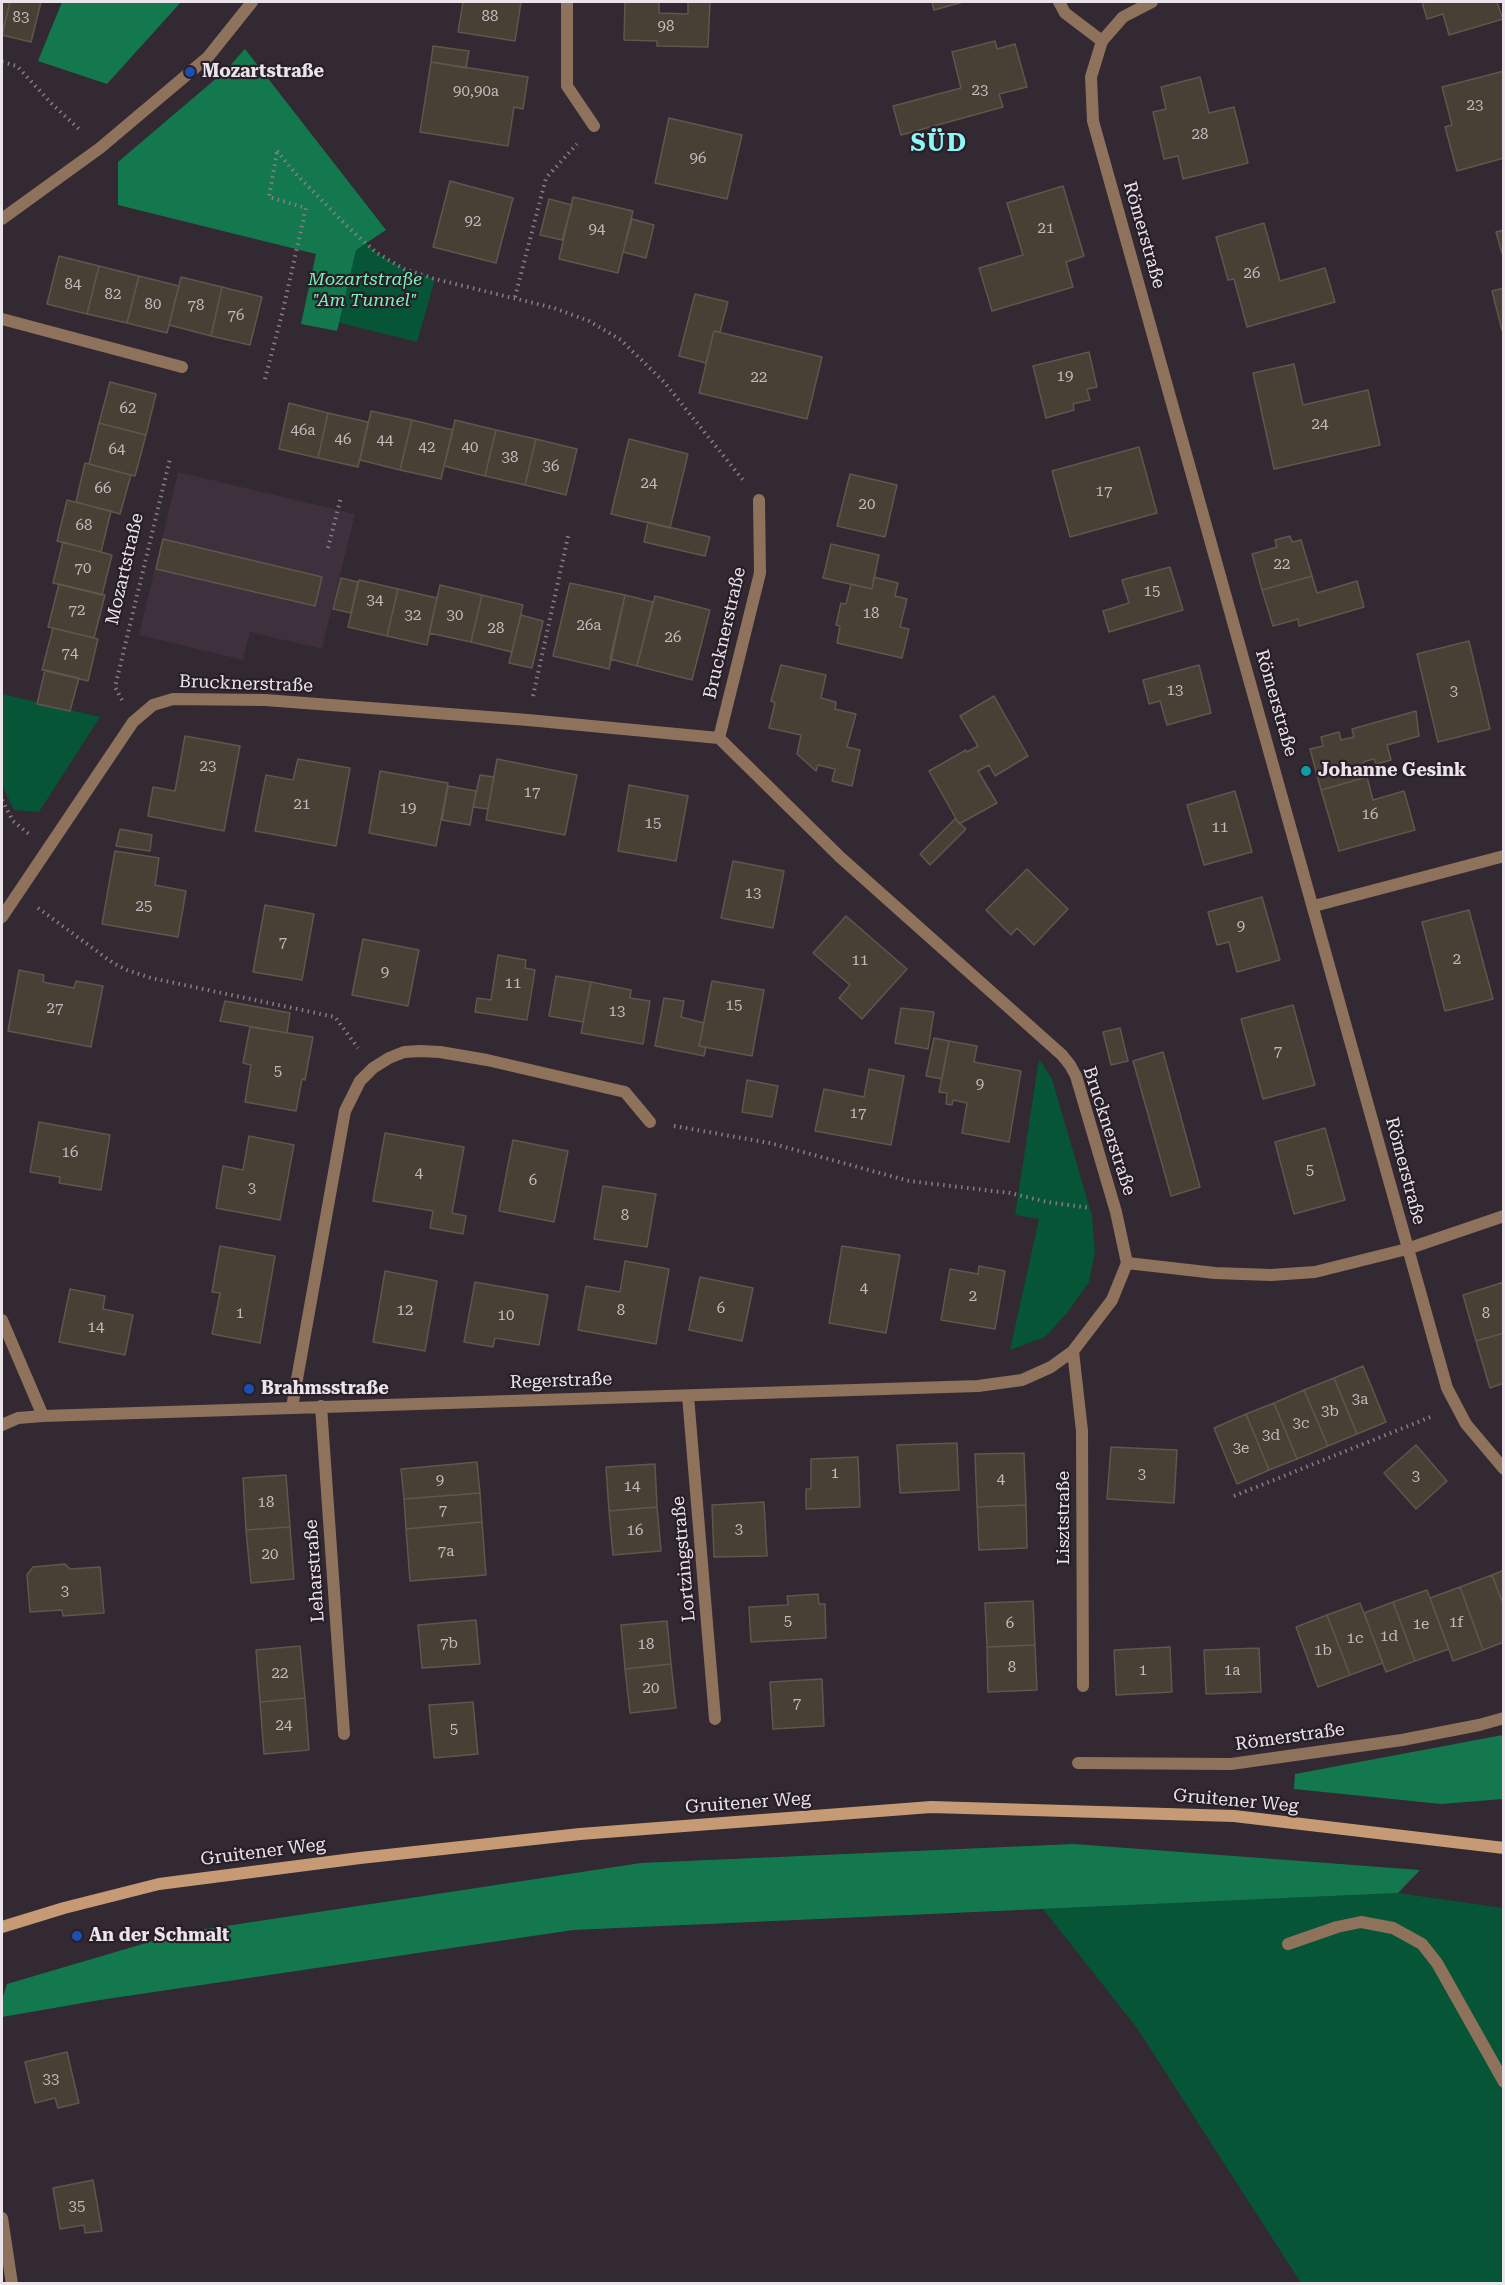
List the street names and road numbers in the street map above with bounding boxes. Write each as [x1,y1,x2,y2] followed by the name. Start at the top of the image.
[1118,179,1170,291] street label: Römerstraße
[102,511,148,627] street label: Mozartstraße
[699,565,751,701] street label: Brucknerstraße
[1250,647,1302,759] street label: Römerstraße
[178,671,314,697] street label: Brucknerstraße
[1078,1064,1140,1198] street label: Brucknerstraße
[1380,1115,1430,1227] street label: Römerstraße
[509,1368,613,1394] street label: Regerstraße
[1053,1471,1075,1565] street label: Lisztstraße
[668,1495,700,1623] street label: Lortzingstraße
[301,1519,329,1623] street label: Leharstraße
[1234,1719,1346,1755] street label: Römerstraße
[1172,1785,1300,1817] street label: Gruitener Weg
[684,1788,812,1818] street label: Gruitener Weg
[199,1834,327,1870] street label: Gruitener Weg

